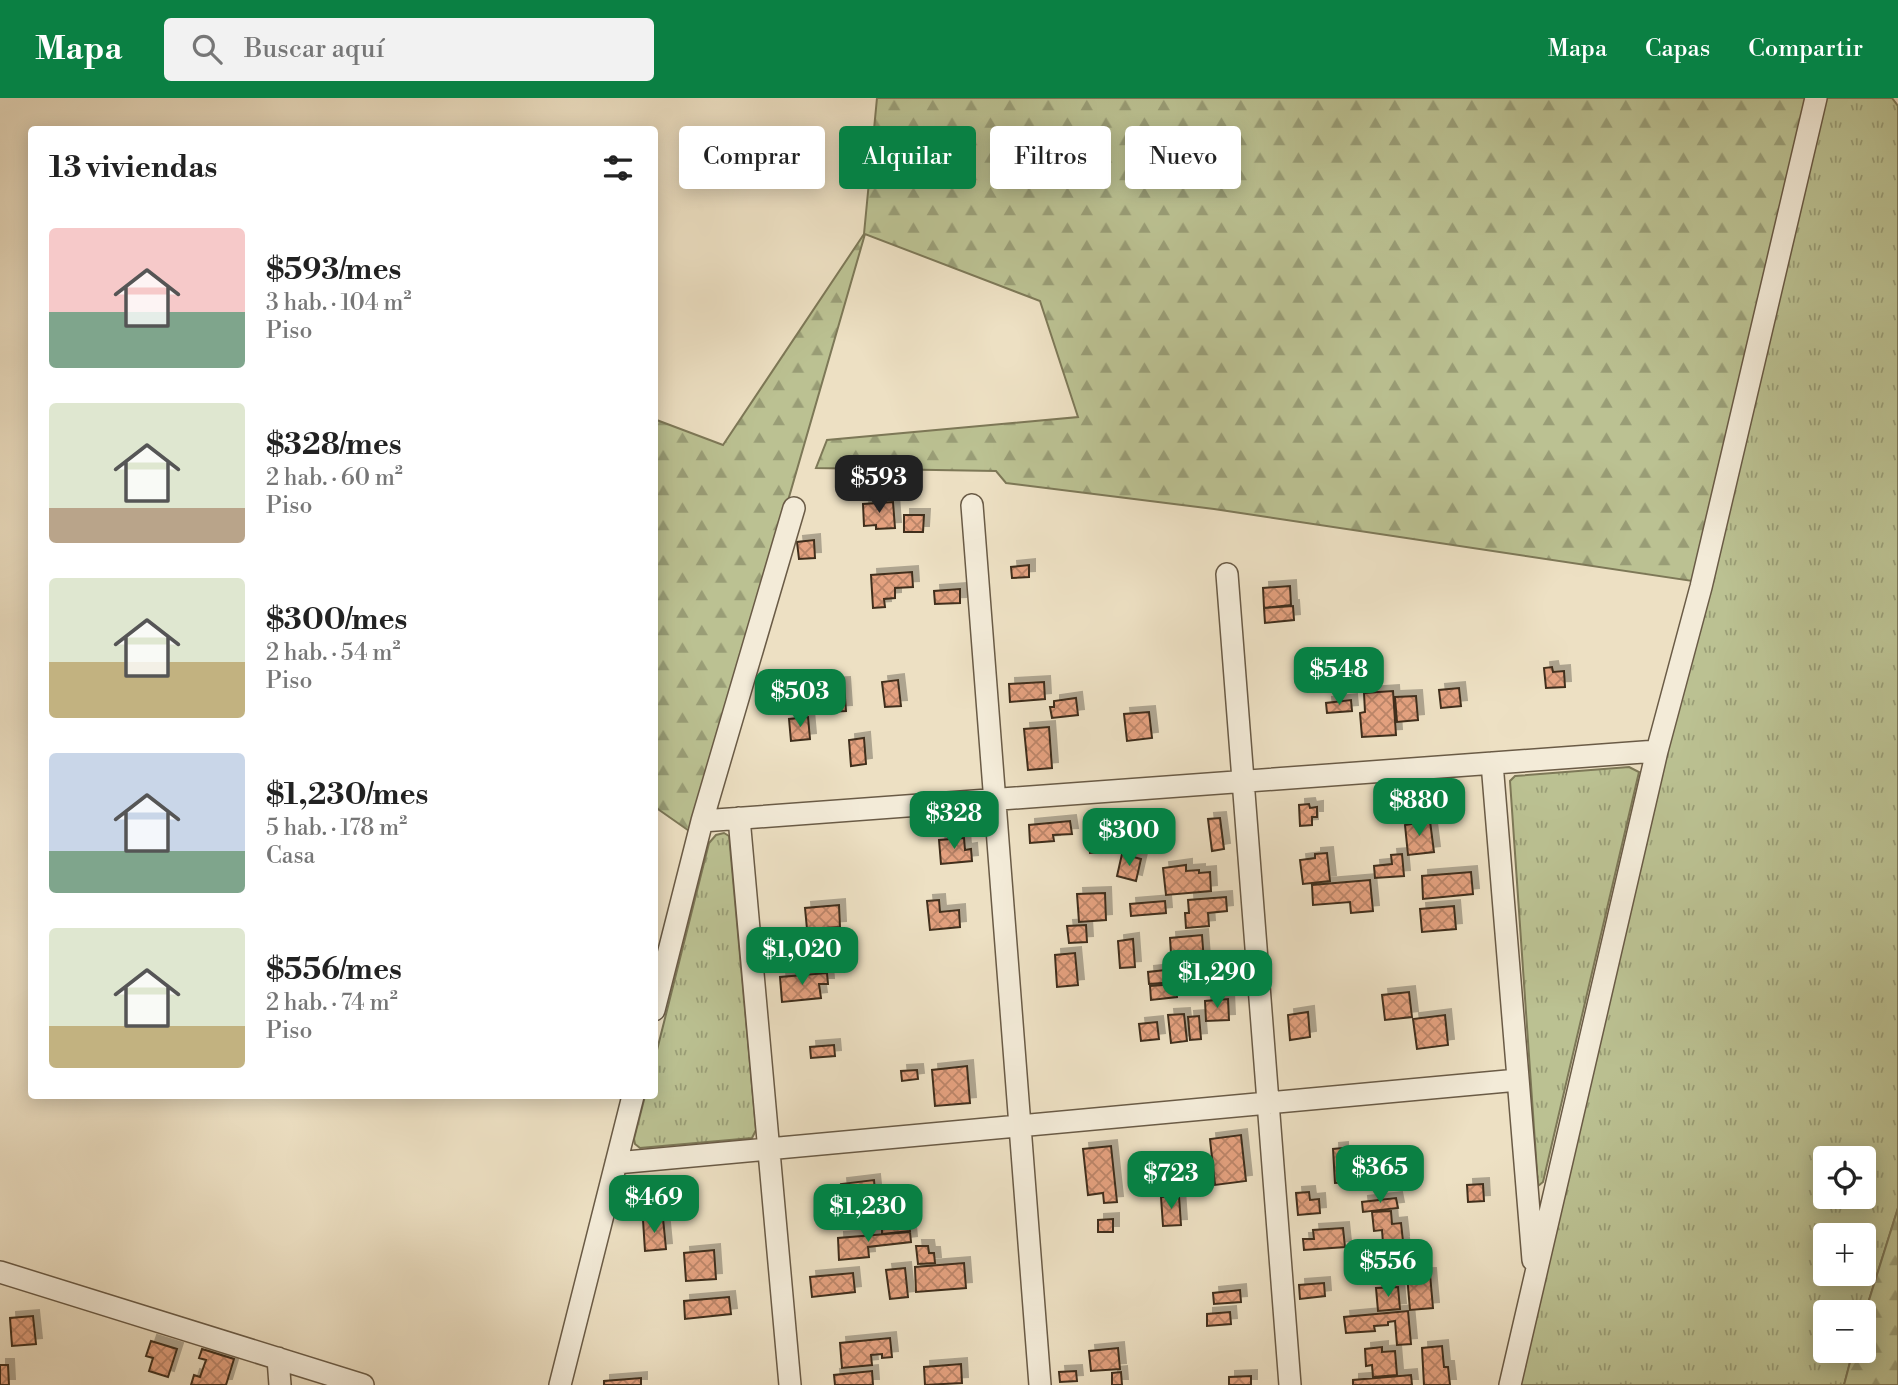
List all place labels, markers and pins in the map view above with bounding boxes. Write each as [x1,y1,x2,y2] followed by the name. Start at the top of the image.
[838,456,920,515] pin: $593
[1298,648,1380,707] pin: $548
[759,670,841,729] pin: $503
[1378,778,1460,838] pin: $880
[913,792,995,851] pin: $328
[1088,808,1170,868] pin: $300
[745,928,859,987] pin: $1,020
[1160,950,1274,1010] pin: $1,290
[1339,1146,1421,1205] pin: $365
[1130,1152,1212,1211] pin: $723
[613,1176,695,1235] pin: $469
[811,1184,925,1244] pin: $1,230
[1347,1240,1429,1299] pin: $556

